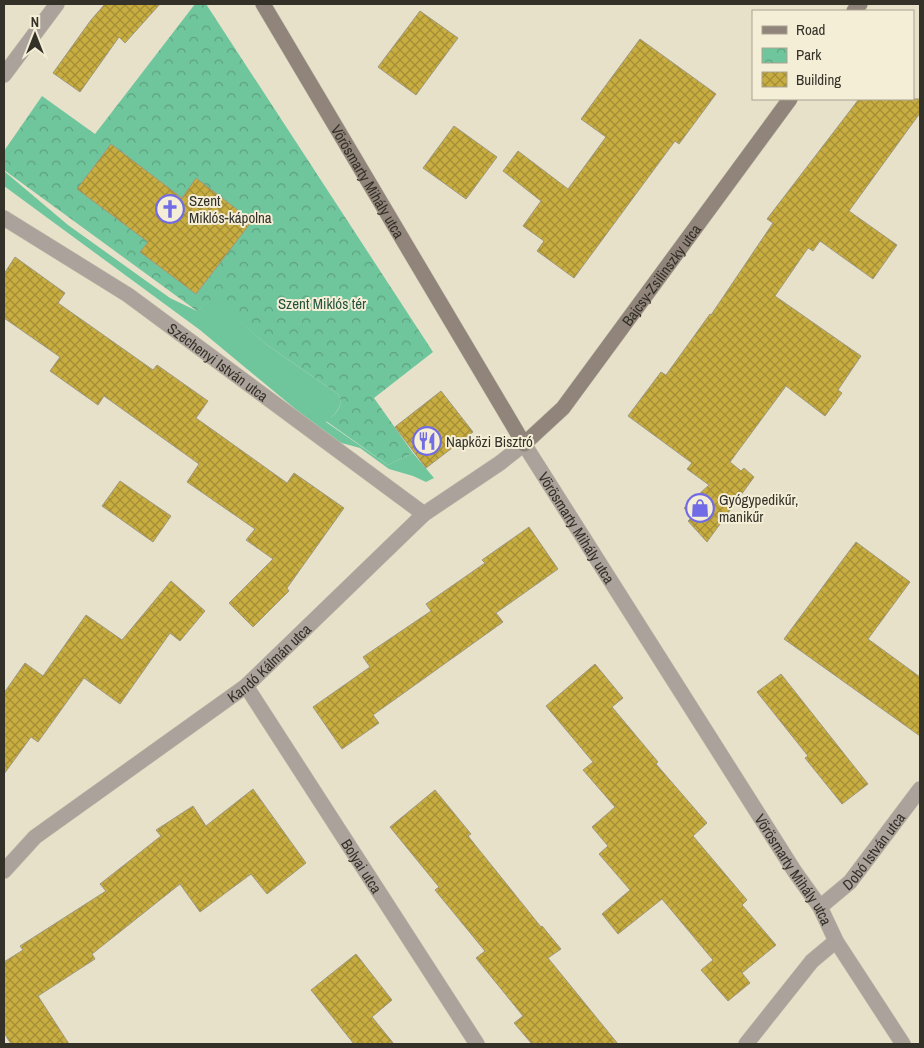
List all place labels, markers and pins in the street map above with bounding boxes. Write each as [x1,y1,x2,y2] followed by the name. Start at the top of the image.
[189,190,272,228] place label: Szent Miklós-kápolna
[155,194,185,224] church icon: Szent Miklós-kápolna
[412,426,442,456] restaurant icon: Napközi Bisztró
[446,431,533,452] place label: Napközi Bisztró
[719,489,798,527] place label: Gyógypedikűr, manikűr
[685,493,715,523] shop icon: Gyógypedikűr, manikűr

